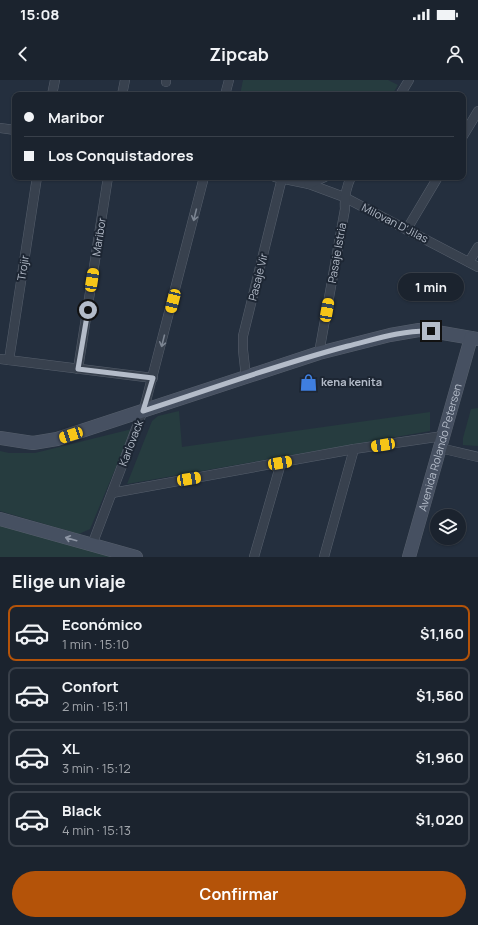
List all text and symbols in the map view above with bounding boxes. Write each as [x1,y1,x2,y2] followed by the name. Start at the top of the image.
[20,4,60,25] text: 15:08
[209,42,269,66] text: Zipcab
[12,43,34,65] icon: back
[444,43,466,65] icon: person
[48,107,104,128] text: Maribor
[48,145,194,166] text: Los Conquistadores
[359,199,431,246] street label: Milovan D'Jilas
[191,208,198,221] one-way arrow
[88,217,109,257] street label: Maribor
[324,221,349,284] street label: Pasaje Istria
[244,251,271,302] street label: Pasaje Vir
[13,254,32,282] street label: Trojir
[84,267,100,293] car
[398,273,464,301] callout: 1 min
[415,278,447,296] text: 1 min
[164,288,182,314] car
[319,297,335,323] car
[79,301,97,319] route start
[422,322,440,340] route end
[158,334,166,347] one-way arrow
[298,372,318,392] shop icon: kena kenita
[321,374,382,389] place label: kena kenita
[414,382,465,513] street label: Avenida Rolando Petersen
[115,417,146,468] street label: Karlovack
[58,426,84,444] car
[370,437,396,453] car
[267,455,293,471] car
[176,471,202,487] car
[430,509,466,545] map controls
[430,509,466,545] button: layers
[65,535,78,542] one-way arrow
[12,569,126,593] text: Elige un viaje
[62,614,142,635] text: Económico
[14,615,50,651] icon: car
[420,623,464,644] text: $1,160
[62,635,129,653] text: 1 min · 15:10
[62,676,119,697] text: Confort
[14,677,50,713] icon: car
[416,685,464,706] text: $1,560
[62,697,129,715] text: 2 min · 15:11
[62,738,80,759] text: XL
[14,739,50,775] icon: car
[416,747,464,768] text: $1,960
[62,759,131,777] text: 3 min · 15:12
[62,800,101,821] text: Black
[14,801,50,837] icon: car
[415,809,464,830] text: $1,020
[62,821,131,839] text: 4 min · 15:13
[12,871,466,917] button: Confirmar

